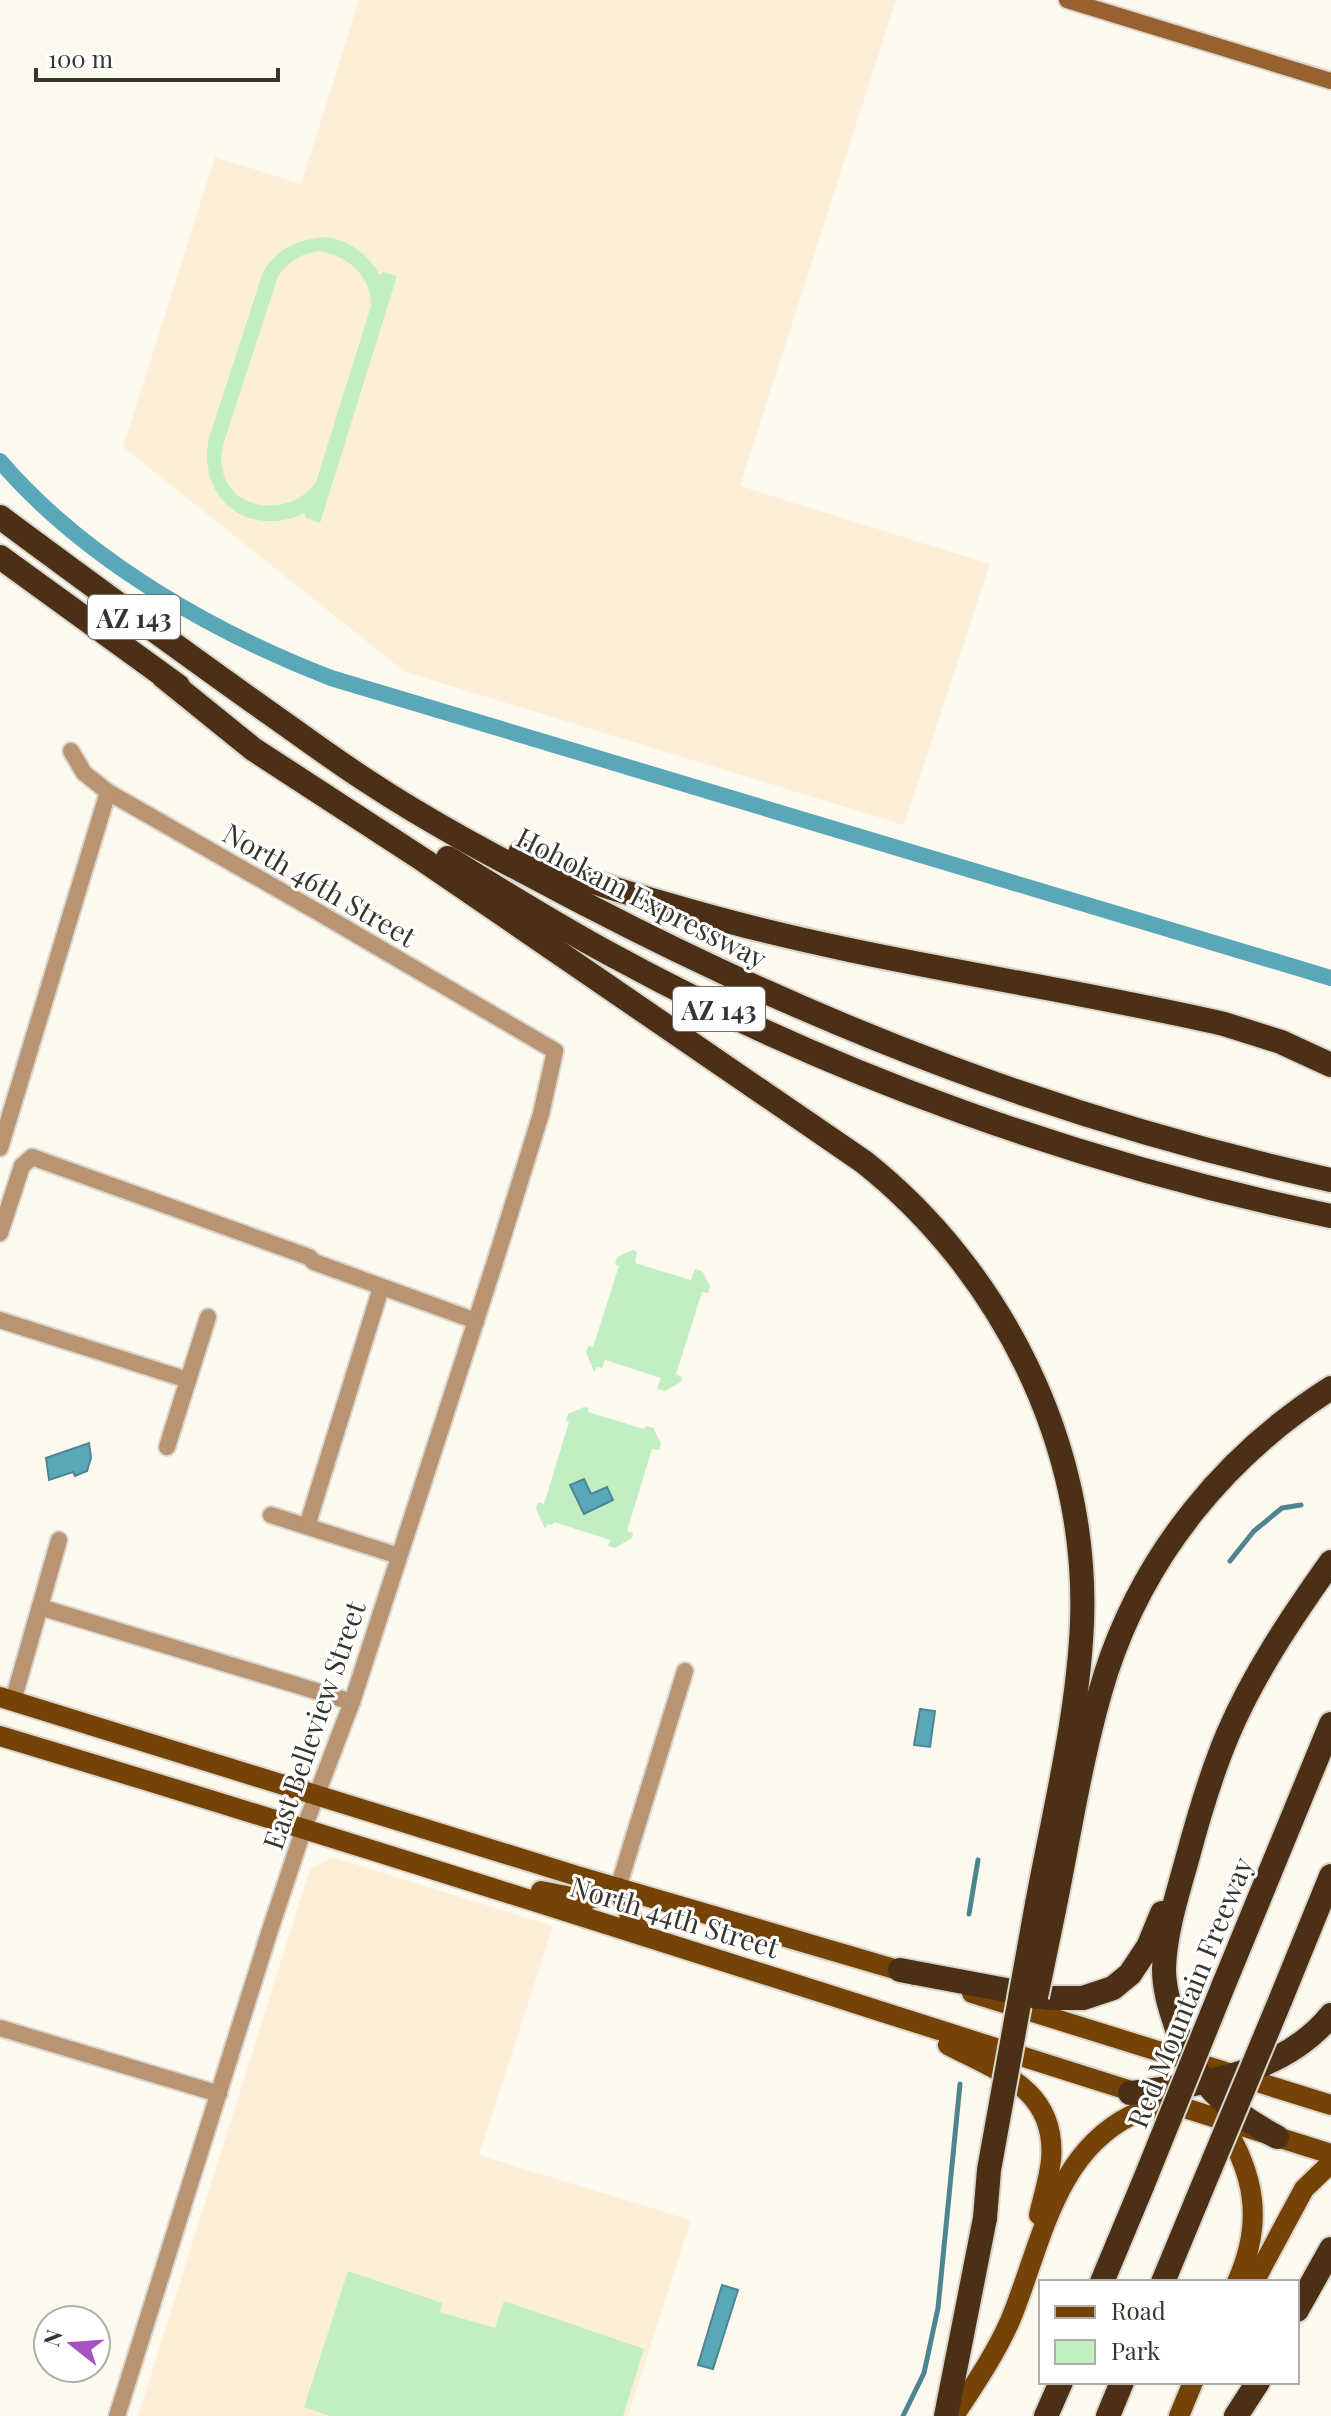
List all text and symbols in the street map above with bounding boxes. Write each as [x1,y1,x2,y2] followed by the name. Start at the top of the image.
[36,32,278,82] scale bar
[48,42,113,74] text: 100 m
[88,595,180,639] road number: AZ 143
[217,814,424,955] street label: North 46th Street
[510,818,774,976] street label: Hohokam Expressway
[673,987,765,1031] road number: AZ 143
[253,1595,373,1854] street label: East Belleview Street
[1118,1851,1260,2133] street label: Red Mountain Freeway
[566,1867,785,1966] street label: North 44th Street
[1039,2280,1299,2384] legend
[1111,2294,1166,2326] text: Road
[32,2304,112,2384] north arrow
[35,2326,69,2350] text: N
[1111,2334,1161,2366] text: Park

